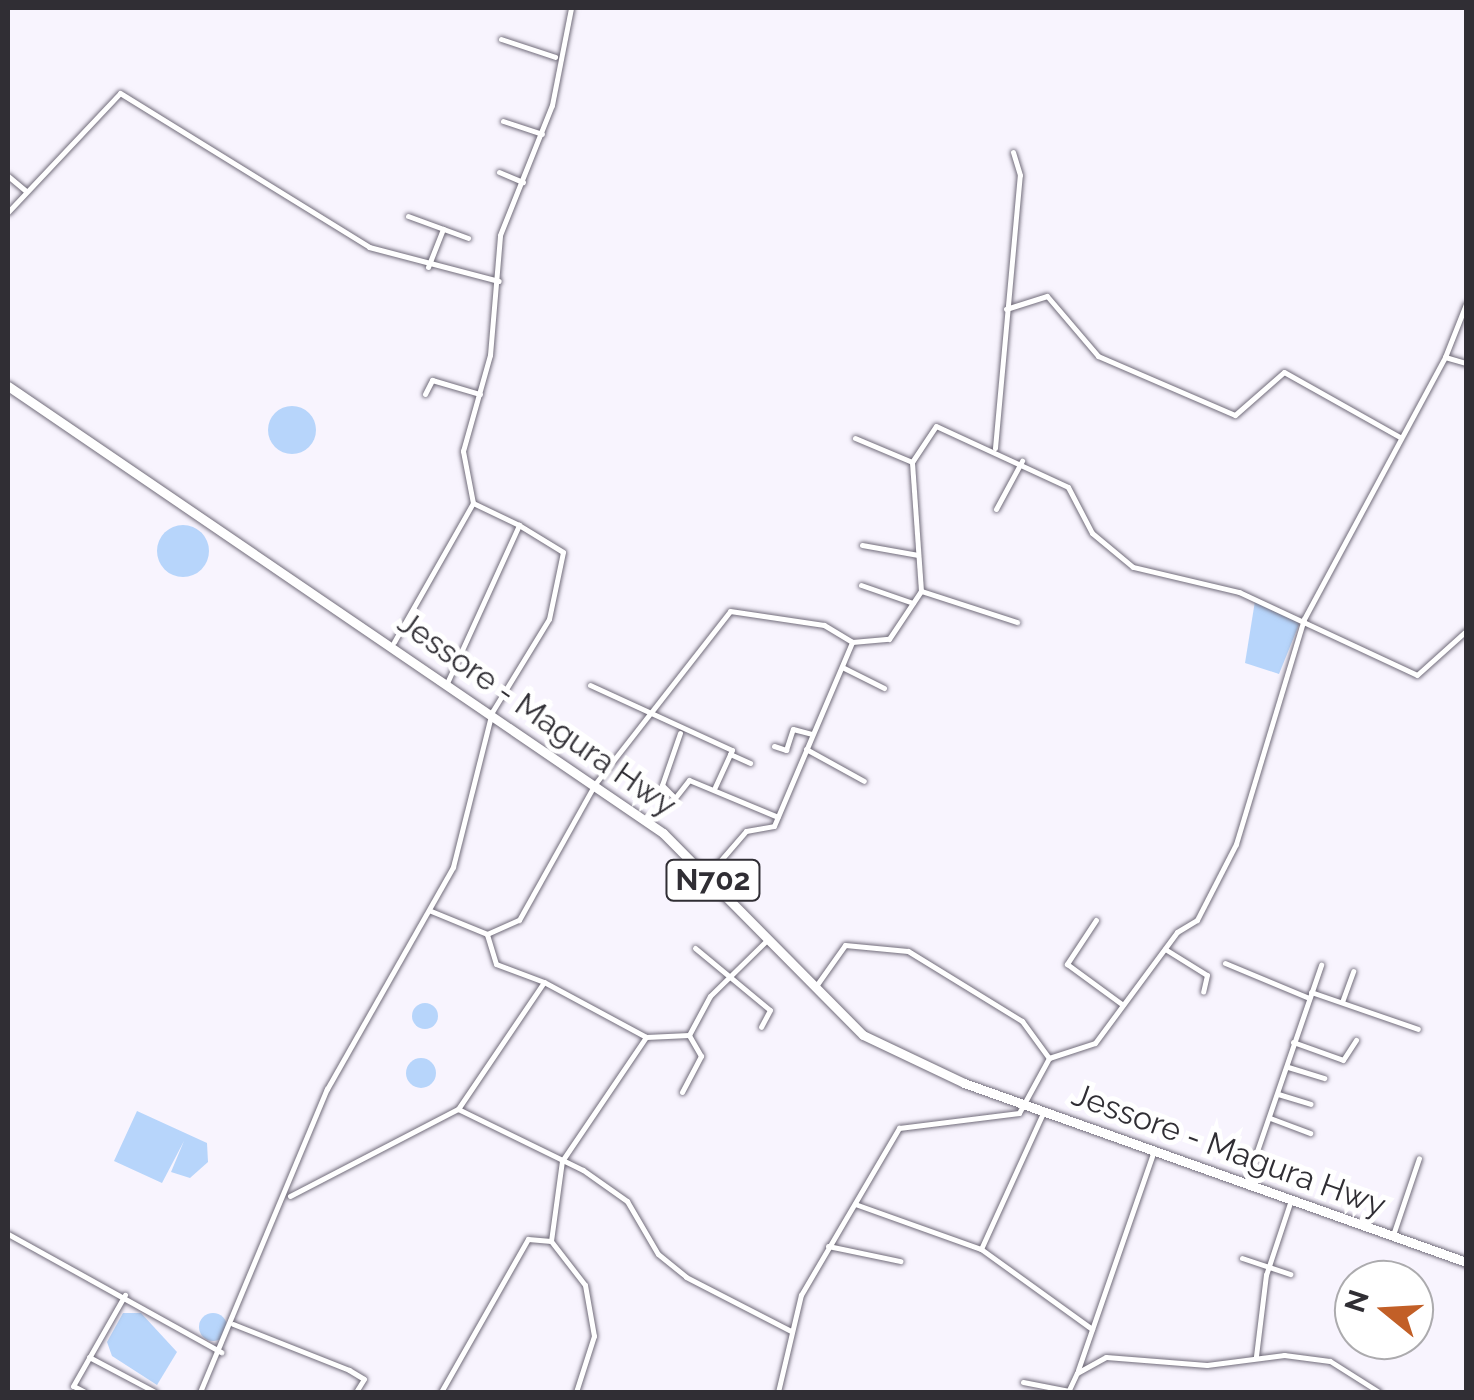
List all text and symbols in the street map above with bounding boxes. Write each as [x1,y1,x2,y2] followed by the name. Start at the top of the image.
[390,603,684,825] street label: Jessore - Magura Hwy
[663,855,763,905] road number: N702
[1067,1075,1391,1225] street label: Jessore - Magura Hwy
[1334,1260,1434,1360] north arrow
[1338,1286,1376,1316] text: N

